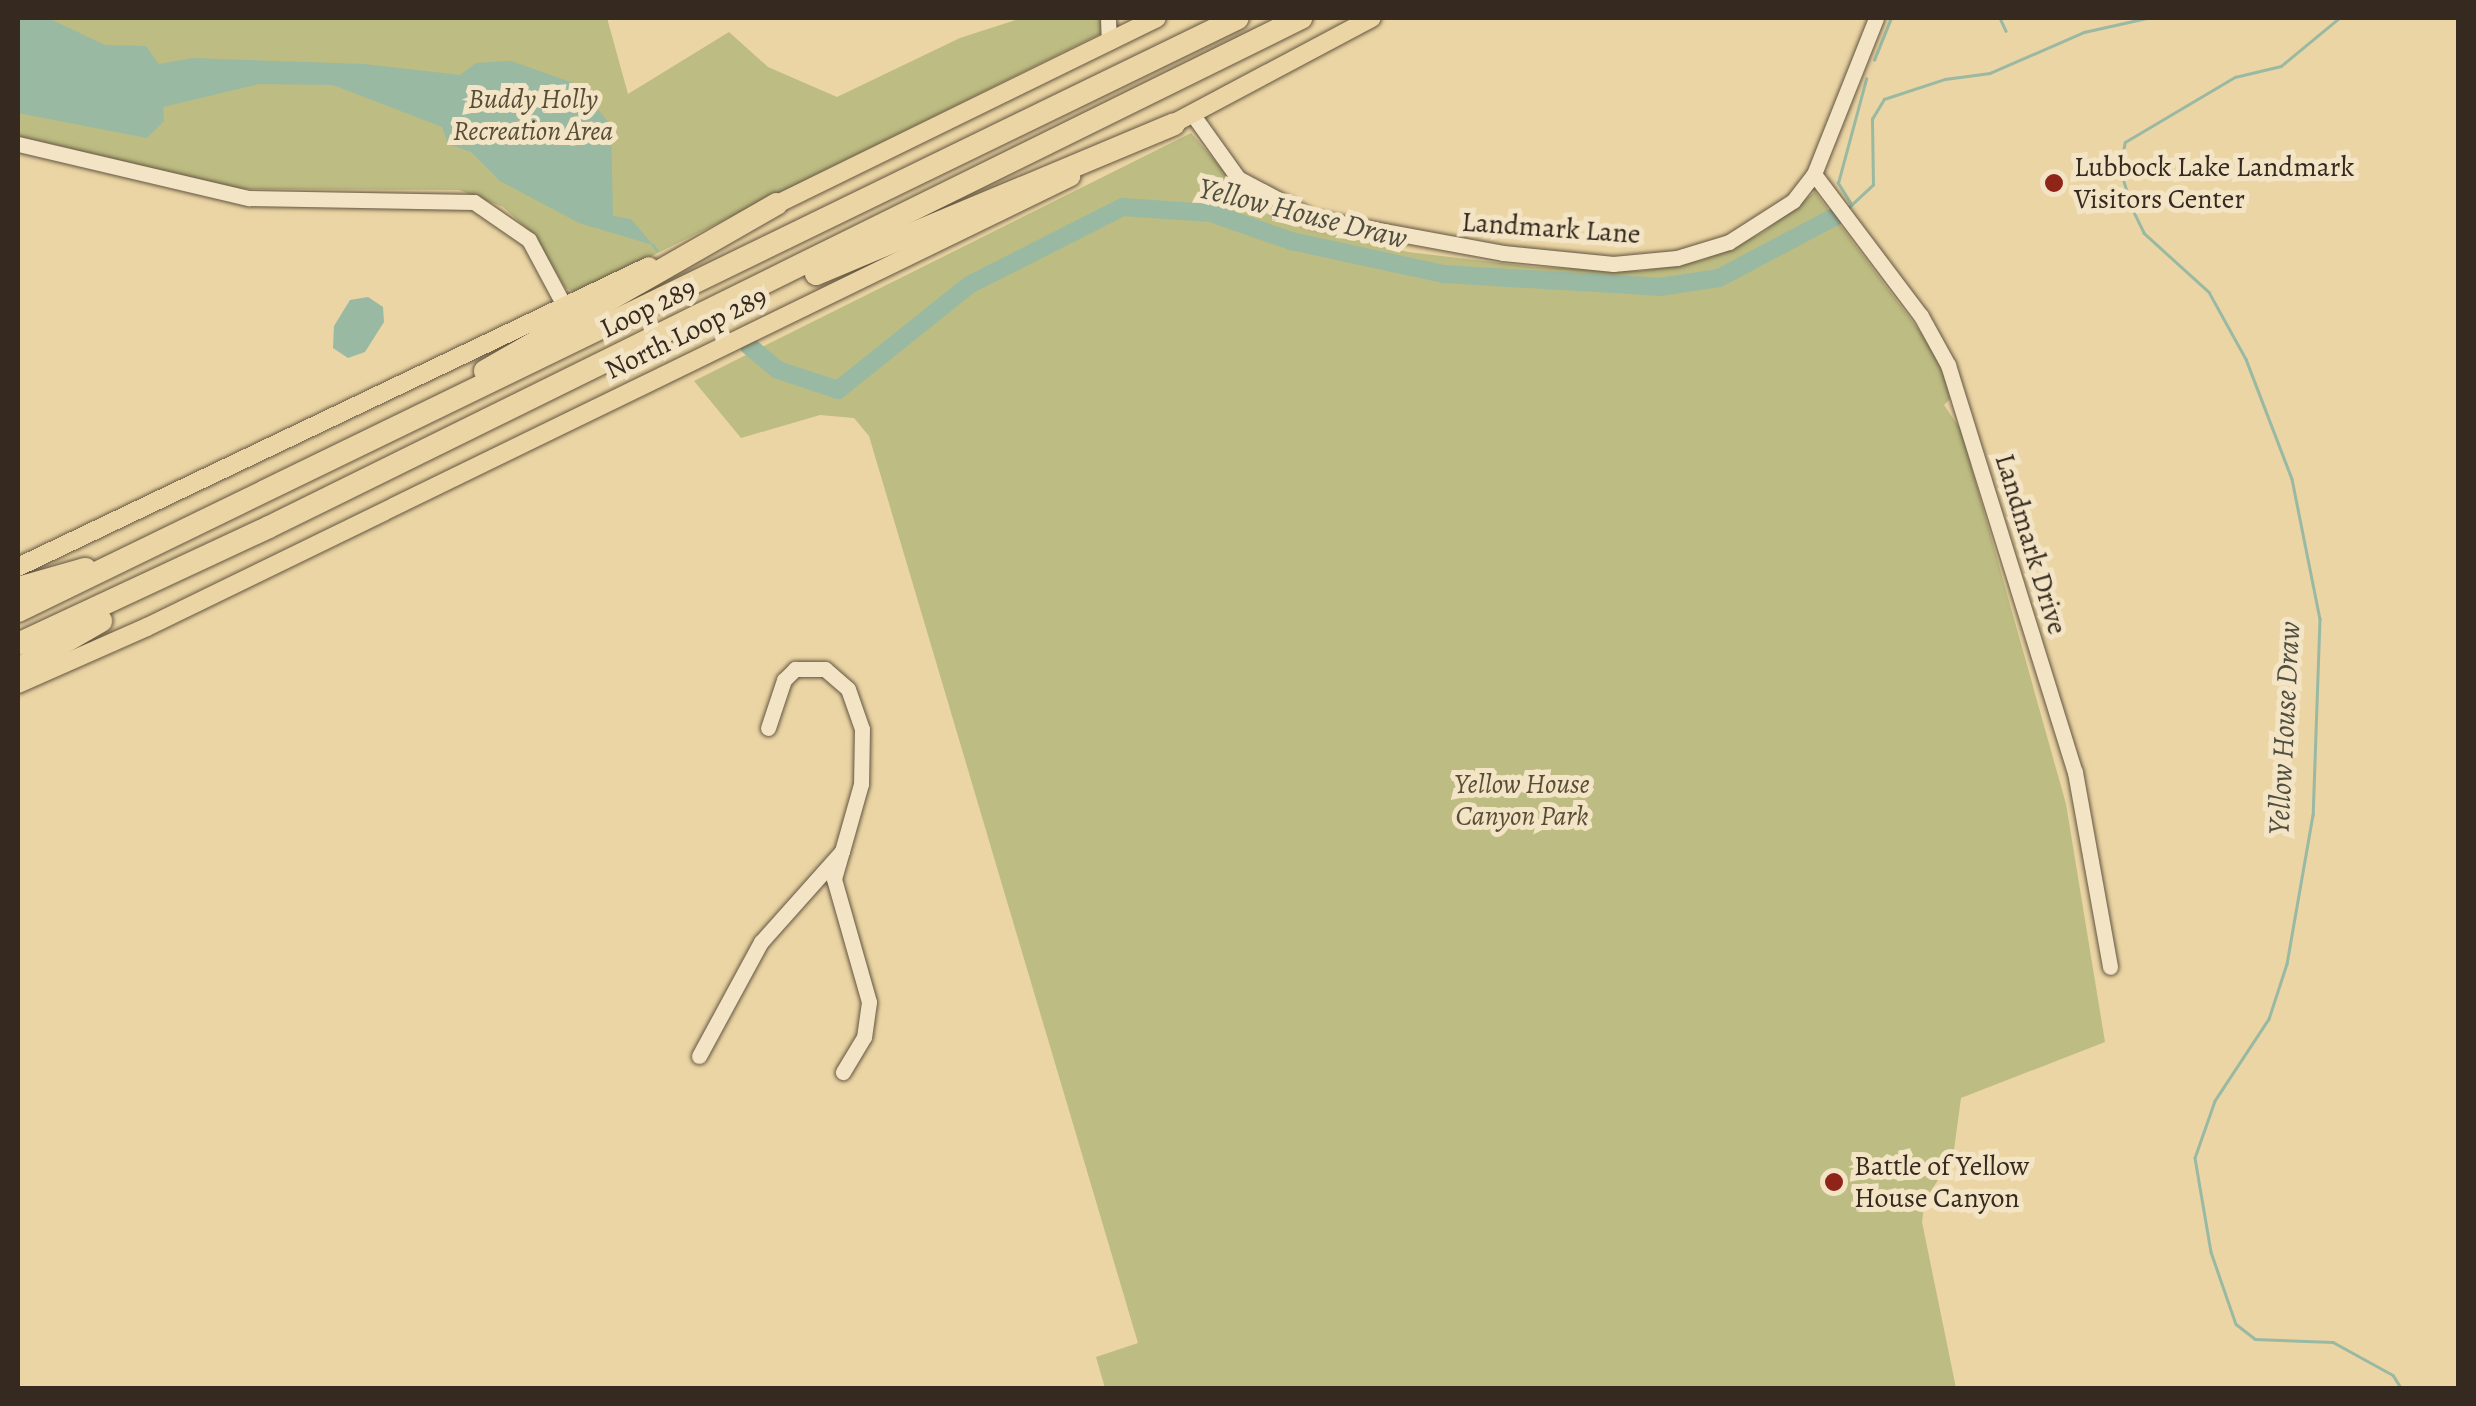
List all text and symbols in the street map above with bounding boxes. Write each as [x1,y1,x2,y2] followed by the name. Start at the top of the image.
[453,82,613,148] park label: Buddy Holly Recreation Area
[2074,150,2354,216] place label: Lubbock Lake Landmark Visitors Center
[1195,170,1411,256] water label: Yellow House Draw
[2043,172,2065,194] marker: Lubbock Lake Landmark Visitors Center
[1460,205,1642,251] street label: Landmark Lane
[595,271,701,345] street label: Loop 289
[600,279,772,387] street label: North Loop 289
[1988,450,2074,638] street label: Landmark Drive
[2260,621,2308,835] water label: Yellow House Draw
[1454,767,1590,833] park label: Yellow House Canyon Park
[1854,1149,2029,1215] place label: Battle of Yellow House Canyon
[1823,1171,1845,1193] marker: Battle of Yellow House Canyon

